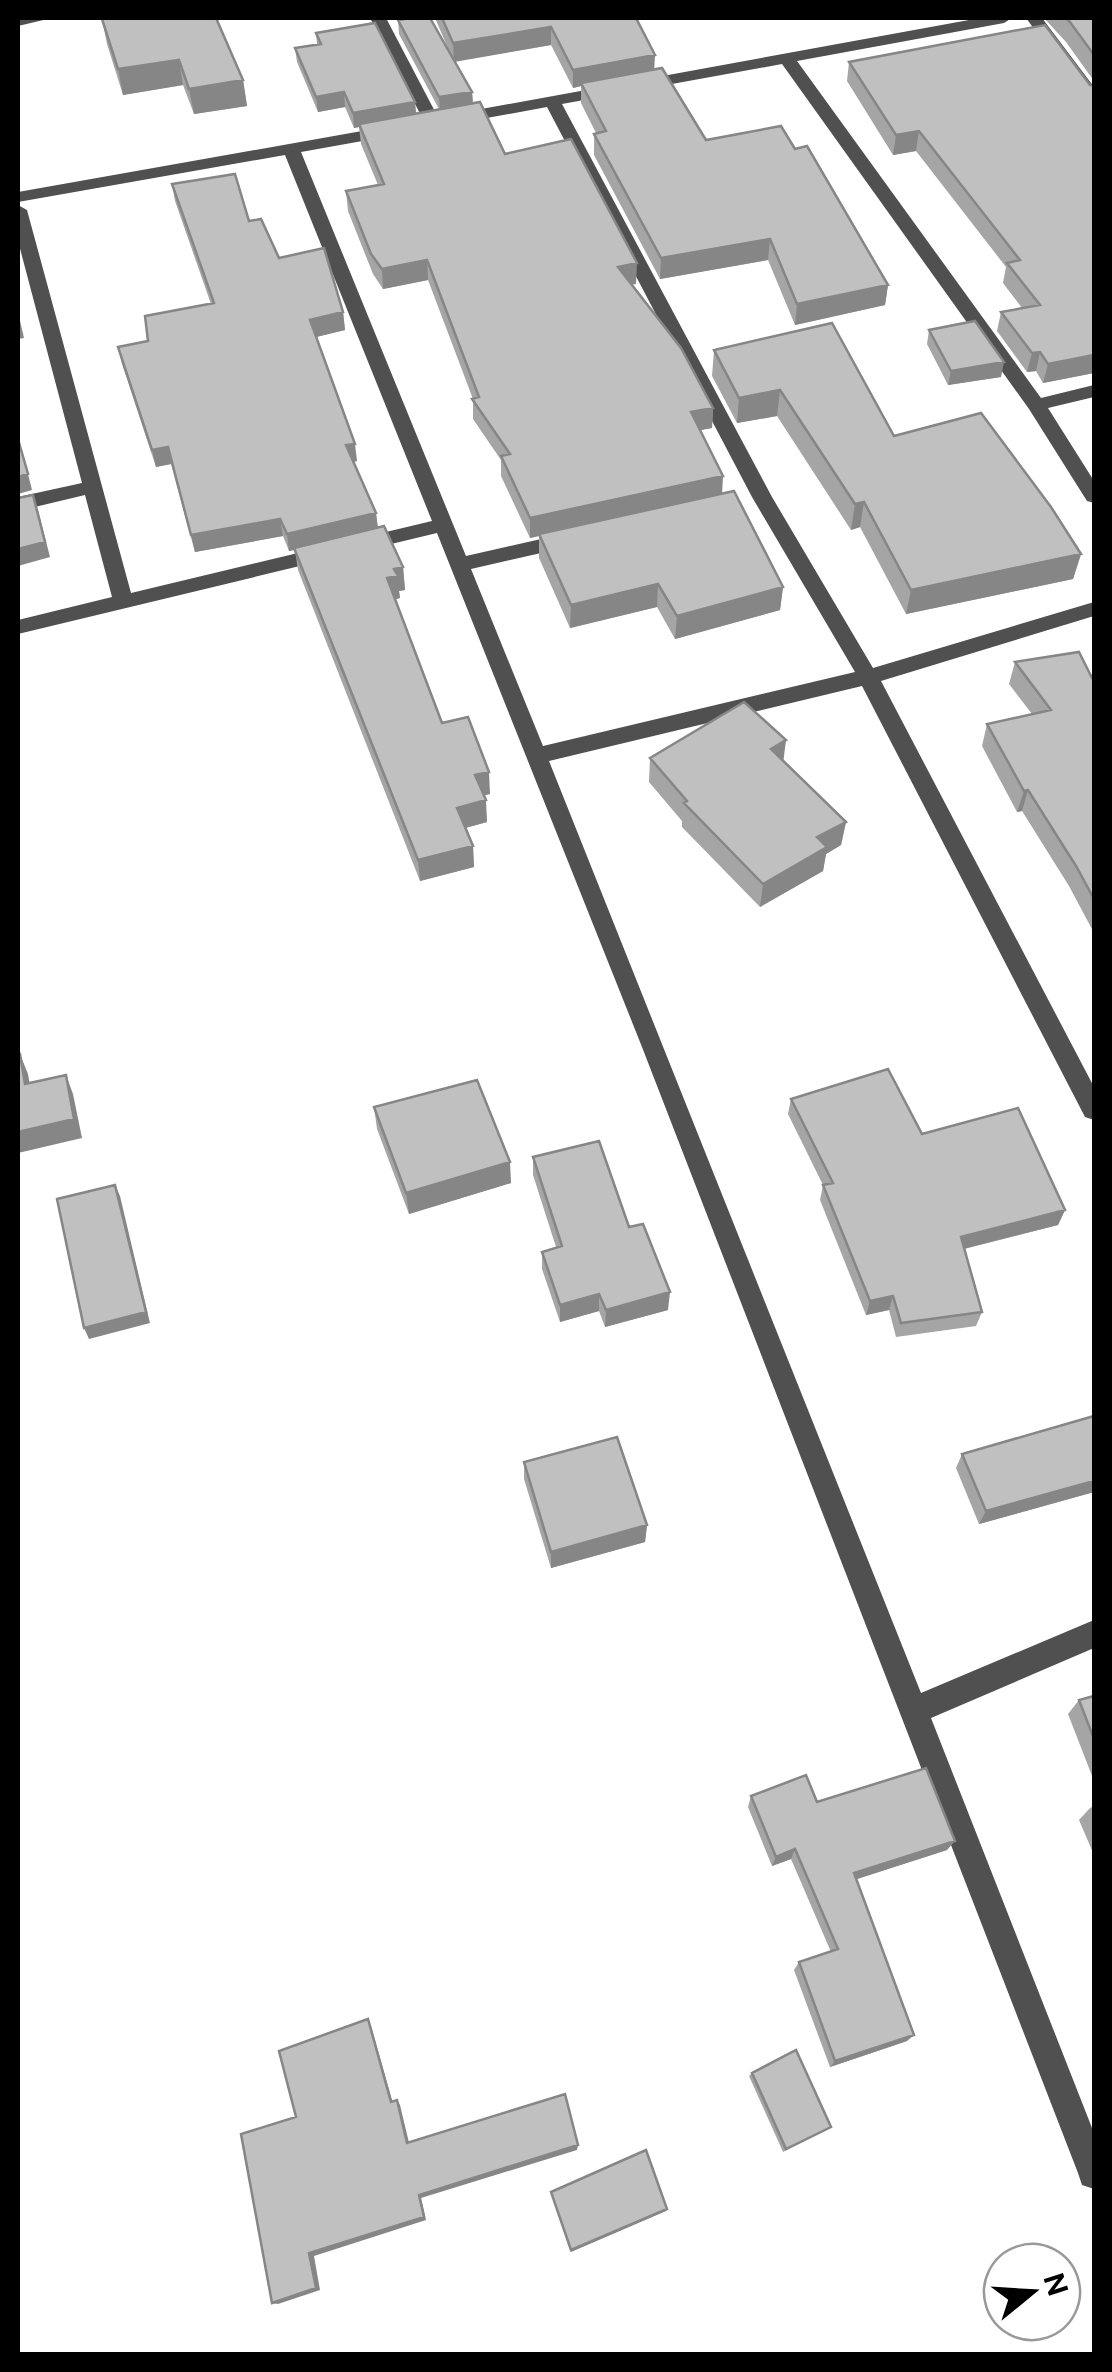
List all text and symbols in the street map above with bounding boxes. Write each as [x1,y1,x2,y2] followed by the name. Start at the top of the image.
[982,2242,1082,2342] north arrow
[1037,2269,1075,2300] text: N

